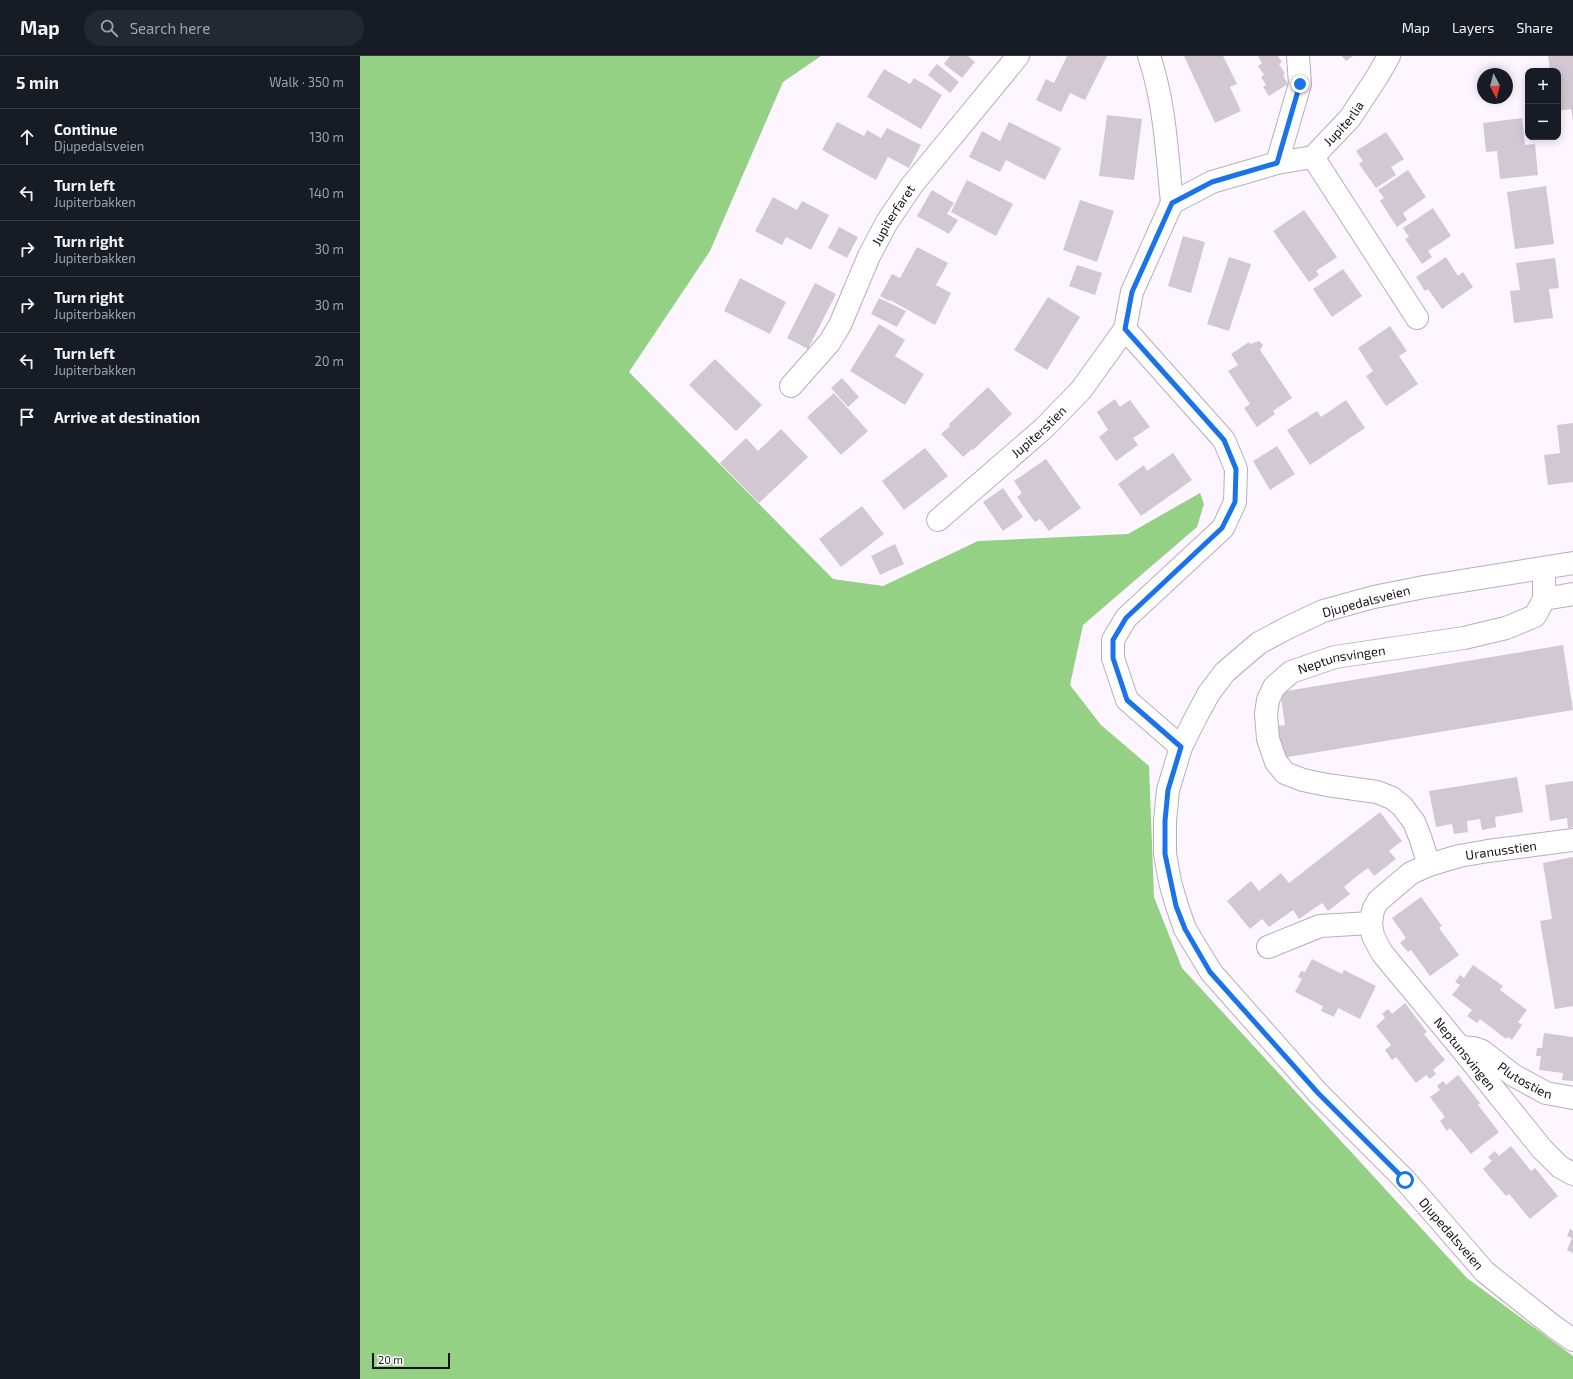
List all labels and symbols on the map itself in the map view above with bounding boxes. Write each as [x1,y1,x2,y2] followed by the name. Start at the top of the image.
[1477,68,1513,104] north arrow
[1291,75,1309,93] route end
[1320,98,1367,149] street label: Jupiterlia
[868,181,918,248] street label: Jupiterfaret
[1008,402,1069,461] street label: Jupiterstien
[1320,582,1412,620] street label: Djupedalsveien
[1296,642,1386,677] street label: Neptunsvingen
[1464,837,1538,863] street label: Uranusstien
[1431,1014,1500,1094] street label: Neptunsvingen
[1495,1058,1553,1102] street label: Plutostien
[1396,1171,1414,1189] route start
[1416,1194,1487,1273] street label: Djupedalsveien
[372,1351,450,1370] scale bar

